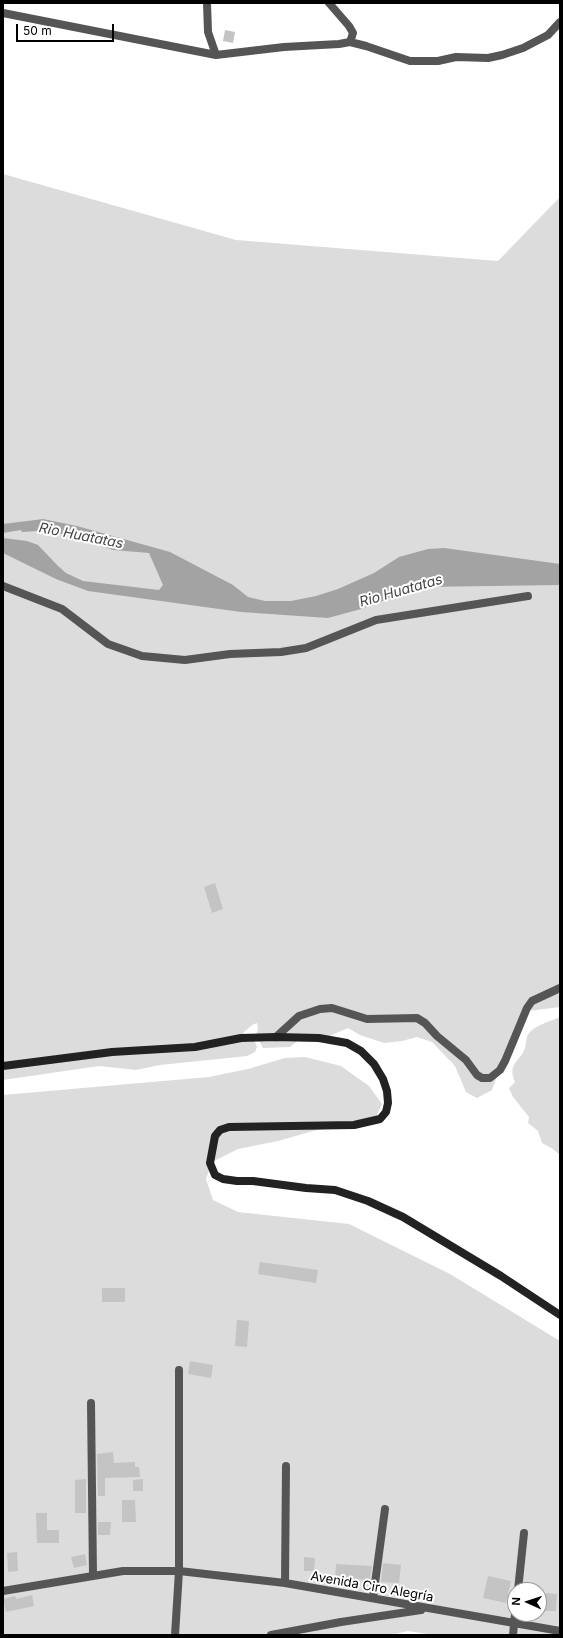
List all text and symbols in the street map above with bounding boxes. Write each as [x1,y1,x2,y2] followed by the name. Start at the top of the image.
[18,16,116,42] scale bar
[23,23,52,38] text: 50 m
[37,520,125,552] water label: Rio Huatatas
[358,571,444,611] water label: Rio Huatatas
[309,1569,435,1605] street label: Avenida Ciro Alegría
[507,1582,547,1622] north arrow
[509,1597,523,1606] text: N

